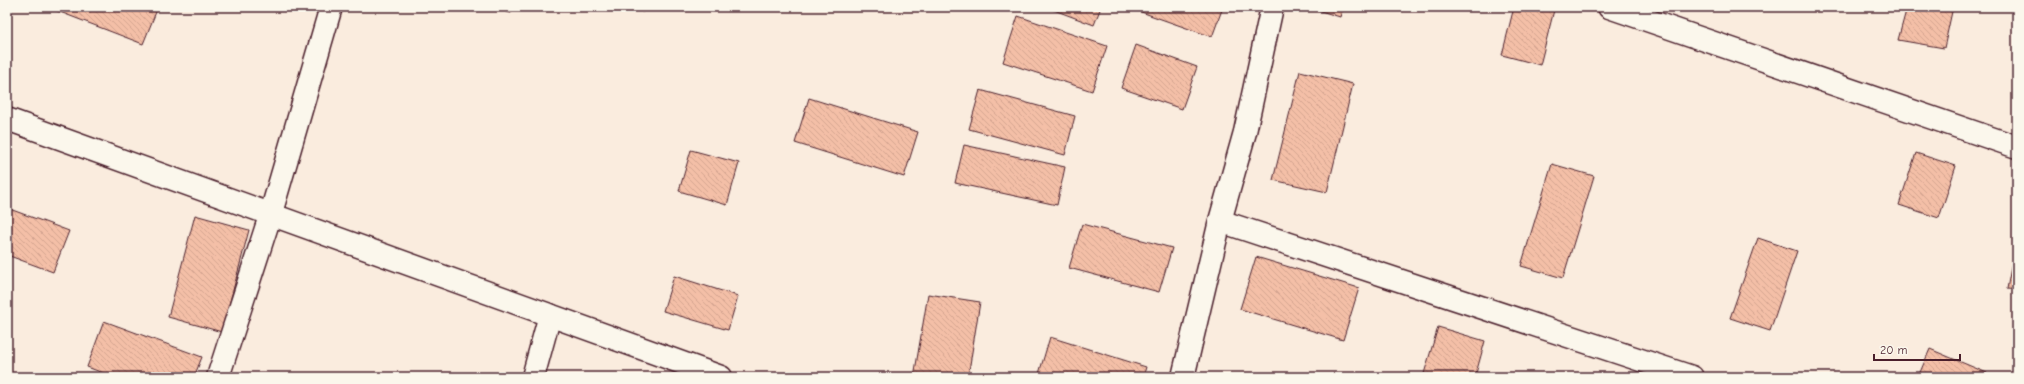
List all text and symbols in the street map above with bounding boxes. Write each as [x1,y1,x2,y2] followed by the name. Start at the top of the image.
[1874,336,1960,362] scale bar
[1880,343,1908,357] text: 20 m

